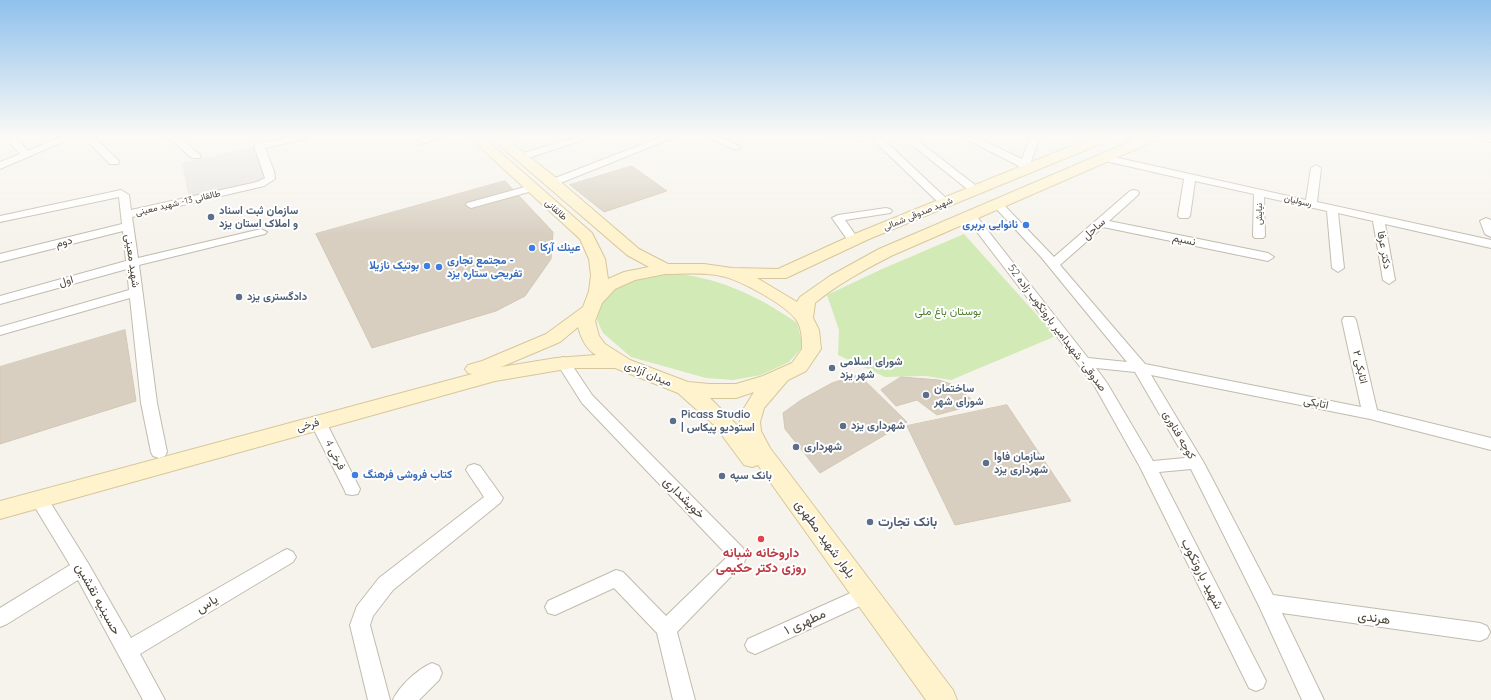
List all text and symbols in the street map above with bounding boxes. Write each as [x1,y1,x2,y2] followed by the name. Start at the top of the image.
[135,188,221,218] street label: طالقانی 13- شهید معینی
[1283,193,1313,209] street label: رسولیان
[882,195,954,233] street label: شهید صدوقی شمالی
[543,197,569,223] street label: طالقانی
[1254,203,1264,225] street label: نیایش
[219,204,298,230] place label: سازمان ثبت اسناد و املاک استان یزد
[206,212,216,222] marker: سازمان ثبت اسناد و املاک استان یزد
[1080,215,1108,243] street label: ساحل
[962,218,1018,232] place label: نانوایی بربری
[1021,220,1031,230] marker: نانوایی بربری
[1374,230,1394,270] street label: دکتر عرفا
[1171,231,1197,249] street label: نسیم
[122,233,142,289] street label: شهید معینی
[54,234,74,250] street label: دوم
[540,241,581,255] place label: عينك آركا
[527,243,537,253] marker: عينك آركا
[447,254,522,280] place label: مجتمع تجاری - تفریحی ستاره یزد
[369,259,419,273] place label: بوتیک نازیلا
[422,261,432,271] marker: بوتیک نازیلا
[434,262,444,272] marker: مجتمع تجاری - تفریحی ستاره یزد
[1005,262,1109,394] street label: 52 صدوقی- شهیدامیر باروتکوب زاده
[57,273,75,289] street label: اول
[247,290,307,304] place label: دادگستری یزد
[234,292,244,302] marker: دادگستری یزد
[915,305,981,319] park label: بوستان باغ ملی
[1350,349,1370,385] street label: اتابکی ۲
[840,355,903,381] place label: شورای اسلامی شهر یزد
[622,359,674,389] street label: میدان آزادی
[827,363,837,373] marker: شورای اسلامی شهر یزد
[934,382,983,408] place label: ساختمان شورای شهر
[921,390,931,400] marker: ساختمان شورای شهر
[1302,394,1330,412] street label: اتابکی
[681,408,755,434] place label: Picass Studio | استودیو پیکاس
[1160,408,1198,462] street label: کوچه فناوری
[295,416,321,434] street label: فرخی
[668,416,678,426] marker: Picass Studio | استودیو پیکاس
[851,419,905,433] place label: شهرداری یزد
[838,421,848,431] marker: شهرداری یزد
[322,438,348,472] street label: فرخی 4
[804,440,842,454] place label: شهرداری
[791,442,801,452] marker: شهرداری
[994,450,1048,476] place label: سازمان فاوا شهرداری یزد
[981,458,991,468] marker: سازمان فاوا شهرداری یزد
[363,468,452,482] place label: کتاب فروشی فرهنگ
[730,469,772,483] place label: بانک سپه
[350,470,360,480] marker: کتاب فروشی فرهنگ
[717,471,727,481] marker: بانک سپه
[660,474,708,522] street label: خویشداری
[791,497,859,581] street label: بلوار شهید مطهری
[878,514,937,530] place label: بانک تجارت
[865,517,875,527] marker: بانک تجارت
[756,534,766,544] marker: داروخانه شبانه روزی دکتر حکیمی
[1178,536,1226,612] street label: شهید باروتکوب
[716,545,806,576] place label: داروخانه شبانه روزی دکتر حکیمی
[72,560,124,638] street label: حسینیه نقشین
[193,591,221,617] street label: یاس
[782,606,828,638] street label: مطهری ۱
[1357,608,1391,628] street label: هرندی

